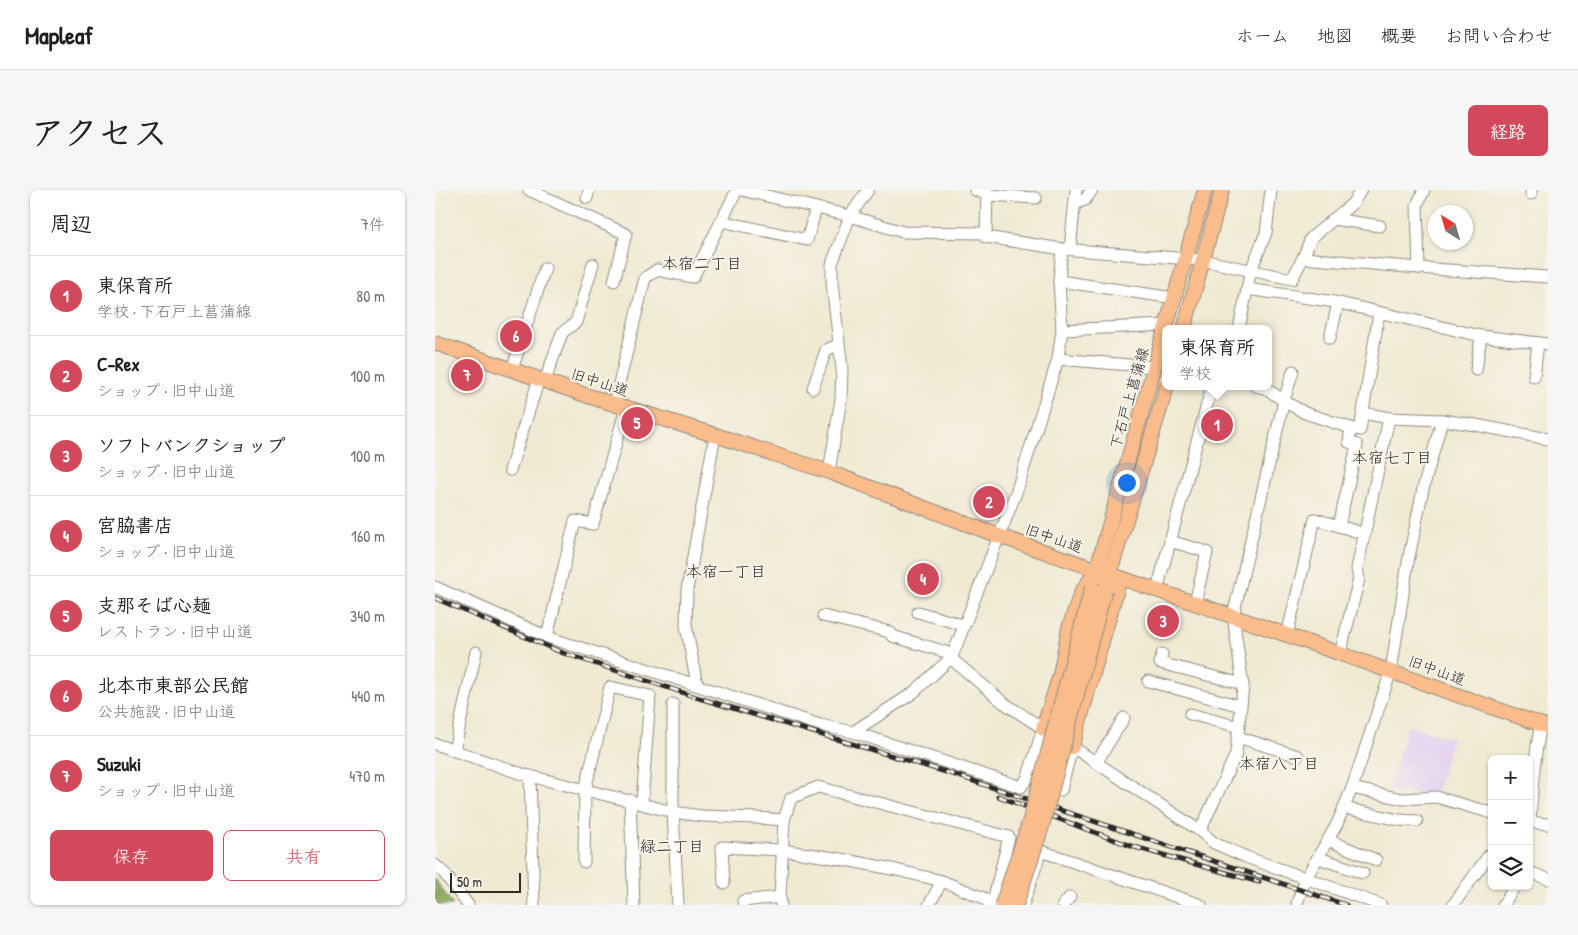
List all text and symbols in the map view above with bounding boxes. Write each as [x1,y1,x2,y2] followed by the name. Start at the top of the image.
[25,19,93,51] text: Mapleaf
[1236,23,1289,48] text: ホーム
[1317,23,1353,48] text: 地図
[1381,23,1417,48] text: 概要
[1445,23,1553,48] text: お問い合わせ
[1468,105,1548,156] button: 経路
[30,109,168,156] text: アクセス
[1428,205,1473,250] north arrow
[50,209,92,238] text: 周辺
[361,213,385,235] text: 7件
[662,252,742,274] district label: 本宿二丁目
[97,272,173,298] text: 東保育所
[63,285,69,307] text: 1
[356,285,385,307] text: 80 m
[97,300,252,322] text: 学校 · 下石戸上菖蒲線
[500,317,532,355] pin: 6
[1162,325,1272,390] popup
[1179,334,1255,360] text: 東保育所
[1104,345,1154,451] street label: 下石戸上菖蒲線
[97,351,140,377] text: C-Rex
[451,356,483,394] pin: 7
[1179,362,1211,384] text: 学校
[568,363,632,401] street label: 旧中山道
[62,365,70,387] text: 2
[350,365,385,387] text: 100 m
[97,379,235,401] text: ショップ · 旧中山道
[621,404,653,442] pin: 5
[1201,406,1233,444] pin: 1
[97,432,285,458] text: ソフトバンクショップ
[62,445,70,467] text: 3
[350,445,385,467] text: 100 m
[1352,446,1432,468] district label: 本宿七丁目
[97,460,235,482] text: ショップ · 旧中山道
[1114,470,1140,496] your location
[973,483,1005,521] pin: 2
[97,512,173,538] text: 宮脇書店
[1022,518,1086,558] street label: 旧中山道
[63,525,69,547] text: 4
[351,525,385,547] text: 160 m
[97,540,235,562] text: ショップ · 旧中山道
[686,560,766,582] district label: 本宿一丁目
[907,560,939,598] pin: 4
[97,592,211,618] text: 支那そば心麺
[1147,602,1179,640] pin: 3
[63,605,69,627] text: 5
[350,605,385,627] text: 340 m
[97,620,253,642] text: レストラン · 旧中山道
[1405,650,1469,690] street label: 旧中山道
[97,672,249,698] text: 北本市東部公民館
[63,685,69,707] text: 6
[351,685,385,707] text: 440 m
[97,700,236,722] text: 公共施設 · 旧中山道
[97,751,141,777] text: Suzuki
[1239,752,1319,774] district label: 本宿八丁目
[1488,755,1533,890] map controls
[1488,755,1533,800] button: +
[62,765,70,787] text: 7
[349,765,385,787] text: 470 m
[97,779,235,801] text: ショップ · 旧中山道
[1488,800,1533,845] button: −
[50,830,213,881] button: 保存
[223,830,385,881] button: 共有
[640,835,704,857] district label: 緑二丁目
[1488,845,1533,890] button: layers
[450,870,521,893] scale bar
[457,872,482,891] text: 50 m

